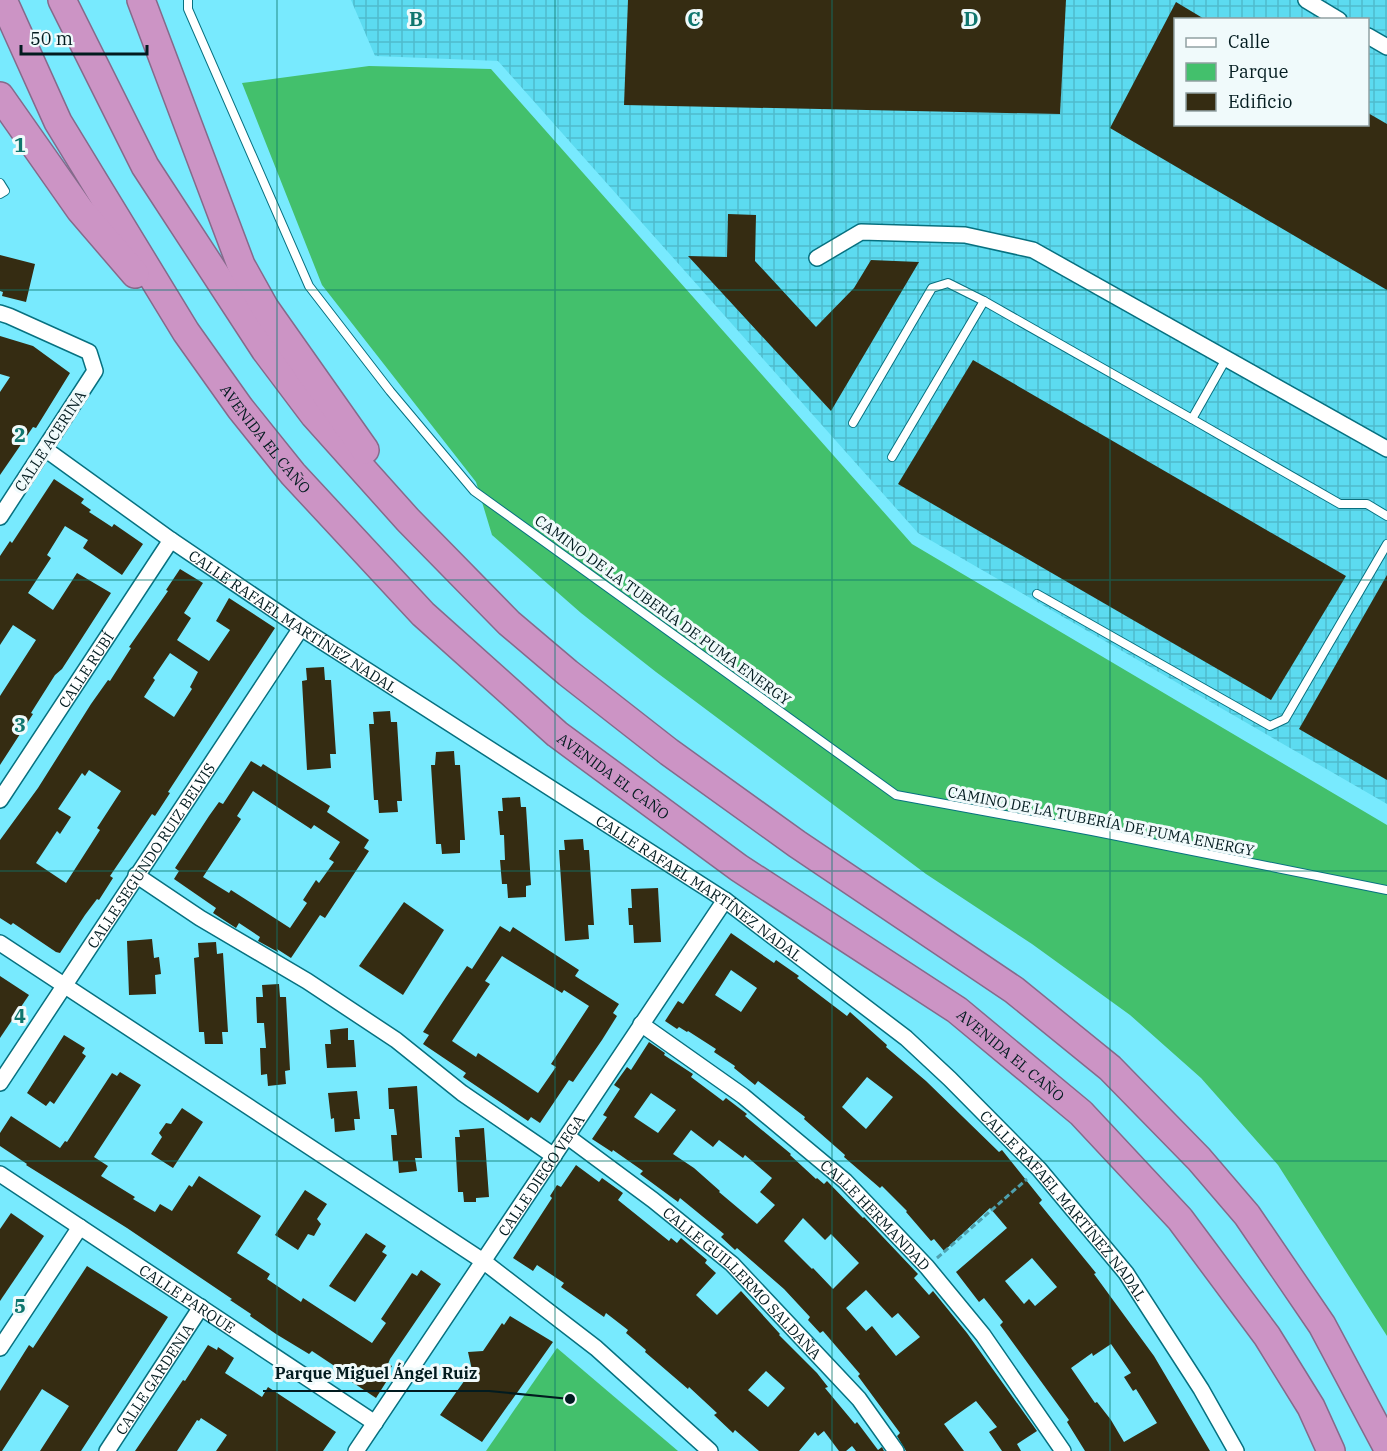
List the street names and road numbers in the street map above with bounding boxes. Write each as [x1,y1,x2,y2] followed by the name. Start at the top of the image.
[217,380,315,497] street label: AVENIDA EL CAÑO
[10,386,90,495] street label: CALLE ACERINA
[531,511,795,710] street label: CAMINO DE LA TUBERÍA DE PUMA ENERGY
[185,545,401,697] street label: CALLE RAFAEL MARTÍNEZ NADAL
[54,628,118,711] street label: CALLE RUBÍ
[554,728,673,823] street label: AVENIDA EL CAÑO
[82,759,219,952] street label: CALLE SEGUNDO RUIZ BELVIS
[946,782,1256,860] street label: CAMINO DE LA TUBERÍA DE PUMA ENERGY
[593,810,806,965] street label: CALLE RAFAEL MARTÍNEZ NADAL
[953,1005,1069,1105] street label: AVENIDA EL CAÑO
[976,1106,1151,1304] street label: CALLE RAFAEL MARTÍNEZ NADAL
[493,1110,589,1239] street label: CALLE DIEGO VEGA
[817,1155,934,1274] street label: CALLE HERMANDAD
[659,1203,826,1364] street label: CALLE GUILLERMO SALDAÑA
[136,1260,239,1337] street label: CALLE PARQUE
[111,1319,198,1438] street label: CALLE GARDENIA

